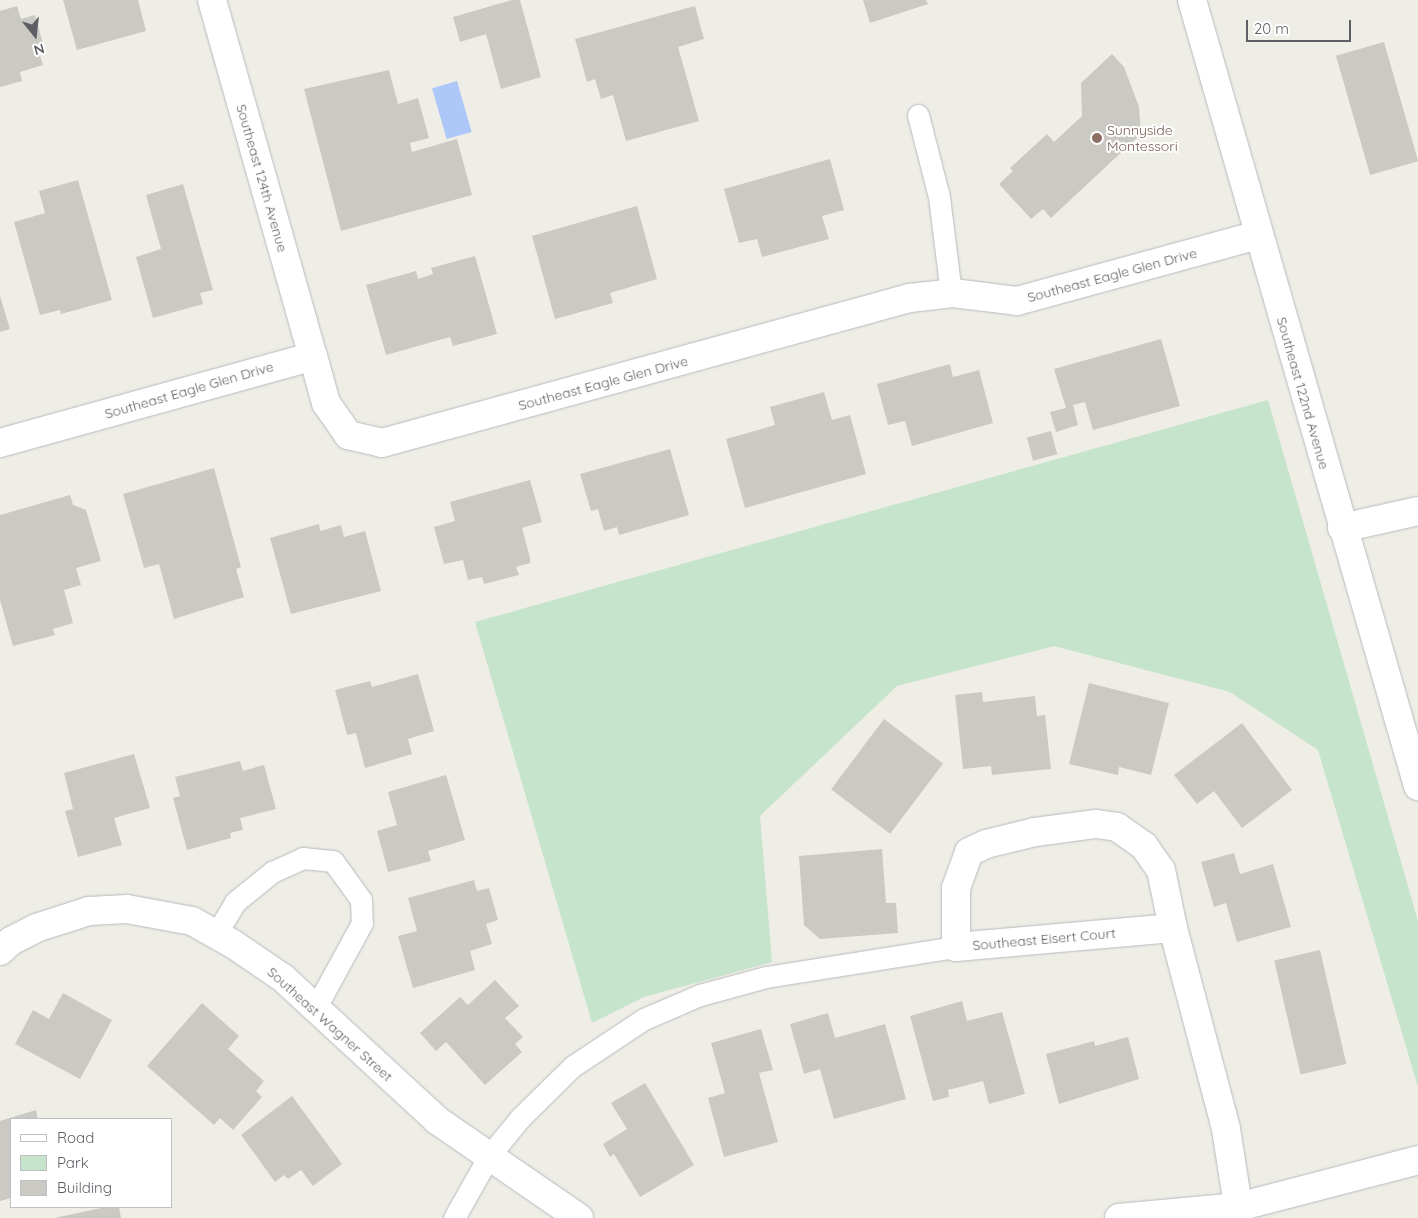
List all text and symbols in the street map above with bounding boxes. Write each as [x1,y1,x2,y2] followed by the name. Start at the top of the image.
[10,10,60,60] north arrow
[1248,10,1353,42] scale bar
[1254,19,1289,38] text: 20 m
[32,39,47,59] text: N
[233,102,291,254] street label: Southeast 124th Avenue
[1107,122,1178,154] place label: Sunnyside Montessori
[1091,132,1103,144] marker: Sunnyside Montessori
[1025,244,1199,306] street label: Southeast Eagle Glen Drive
[1273,315,1333,471] street label: Southeast 122nd Avenue
[516,352,690,414] street label: Southeast Eagle Glen Drive
[103,358,275,422] street label: Southeast Eagle Glen Drive
[972,924,1116,954] street label: Southeast Eisert Court
[264,963,396,1085] street label: Southeast Wagner Street
[10,1118,172,1208] legend
[57,1128,94,1147] text: Road
[57,1153,89,1172] text: Park
[57,1178,112,1197] text: Building

